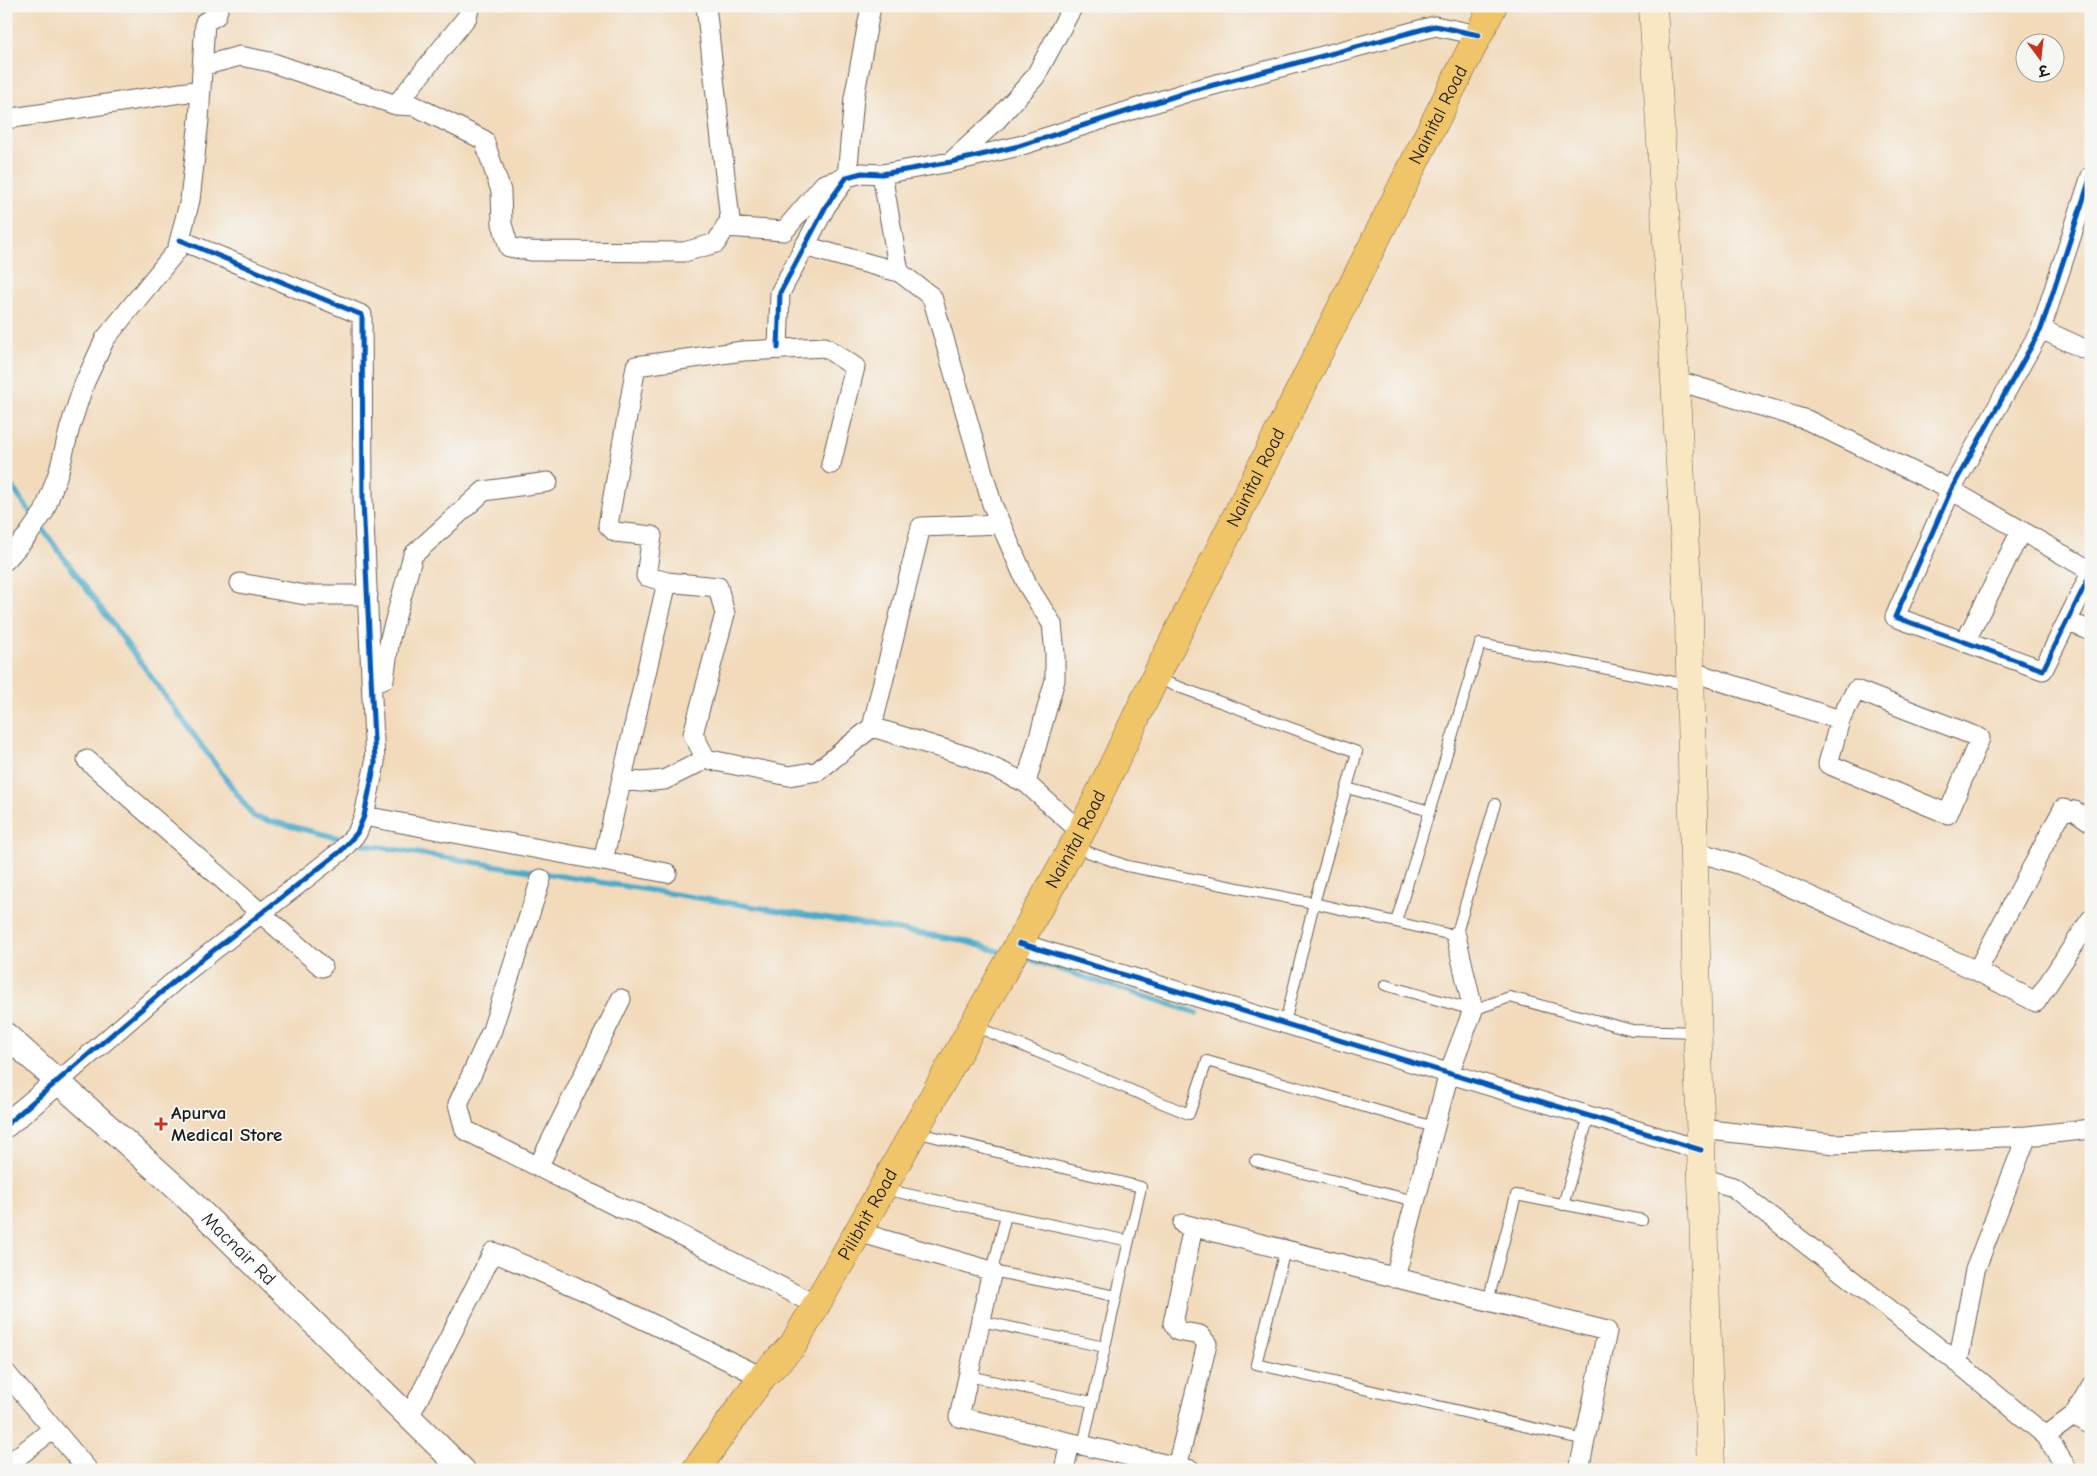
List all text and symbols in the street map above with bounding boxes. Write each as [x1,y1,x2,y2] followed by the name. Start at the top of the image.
[2014,32,2064,82] north arrow
[2035,60,2052,80] text: उ
[1404,62,1472,168] street label: Nainital Road
[1222,425,1290,531] street label: Nainital Road
[1041,787,1110,892] street label: Nainital Road
[171,1102,282,1146] place label: Apurva Medical Store
[155,1118,167,1130] marker: Apurva Medical Store
[833,1165,902,1264] street label: Pilibhit Road
[197,1208,280,1290] street label: Macnair Rd

